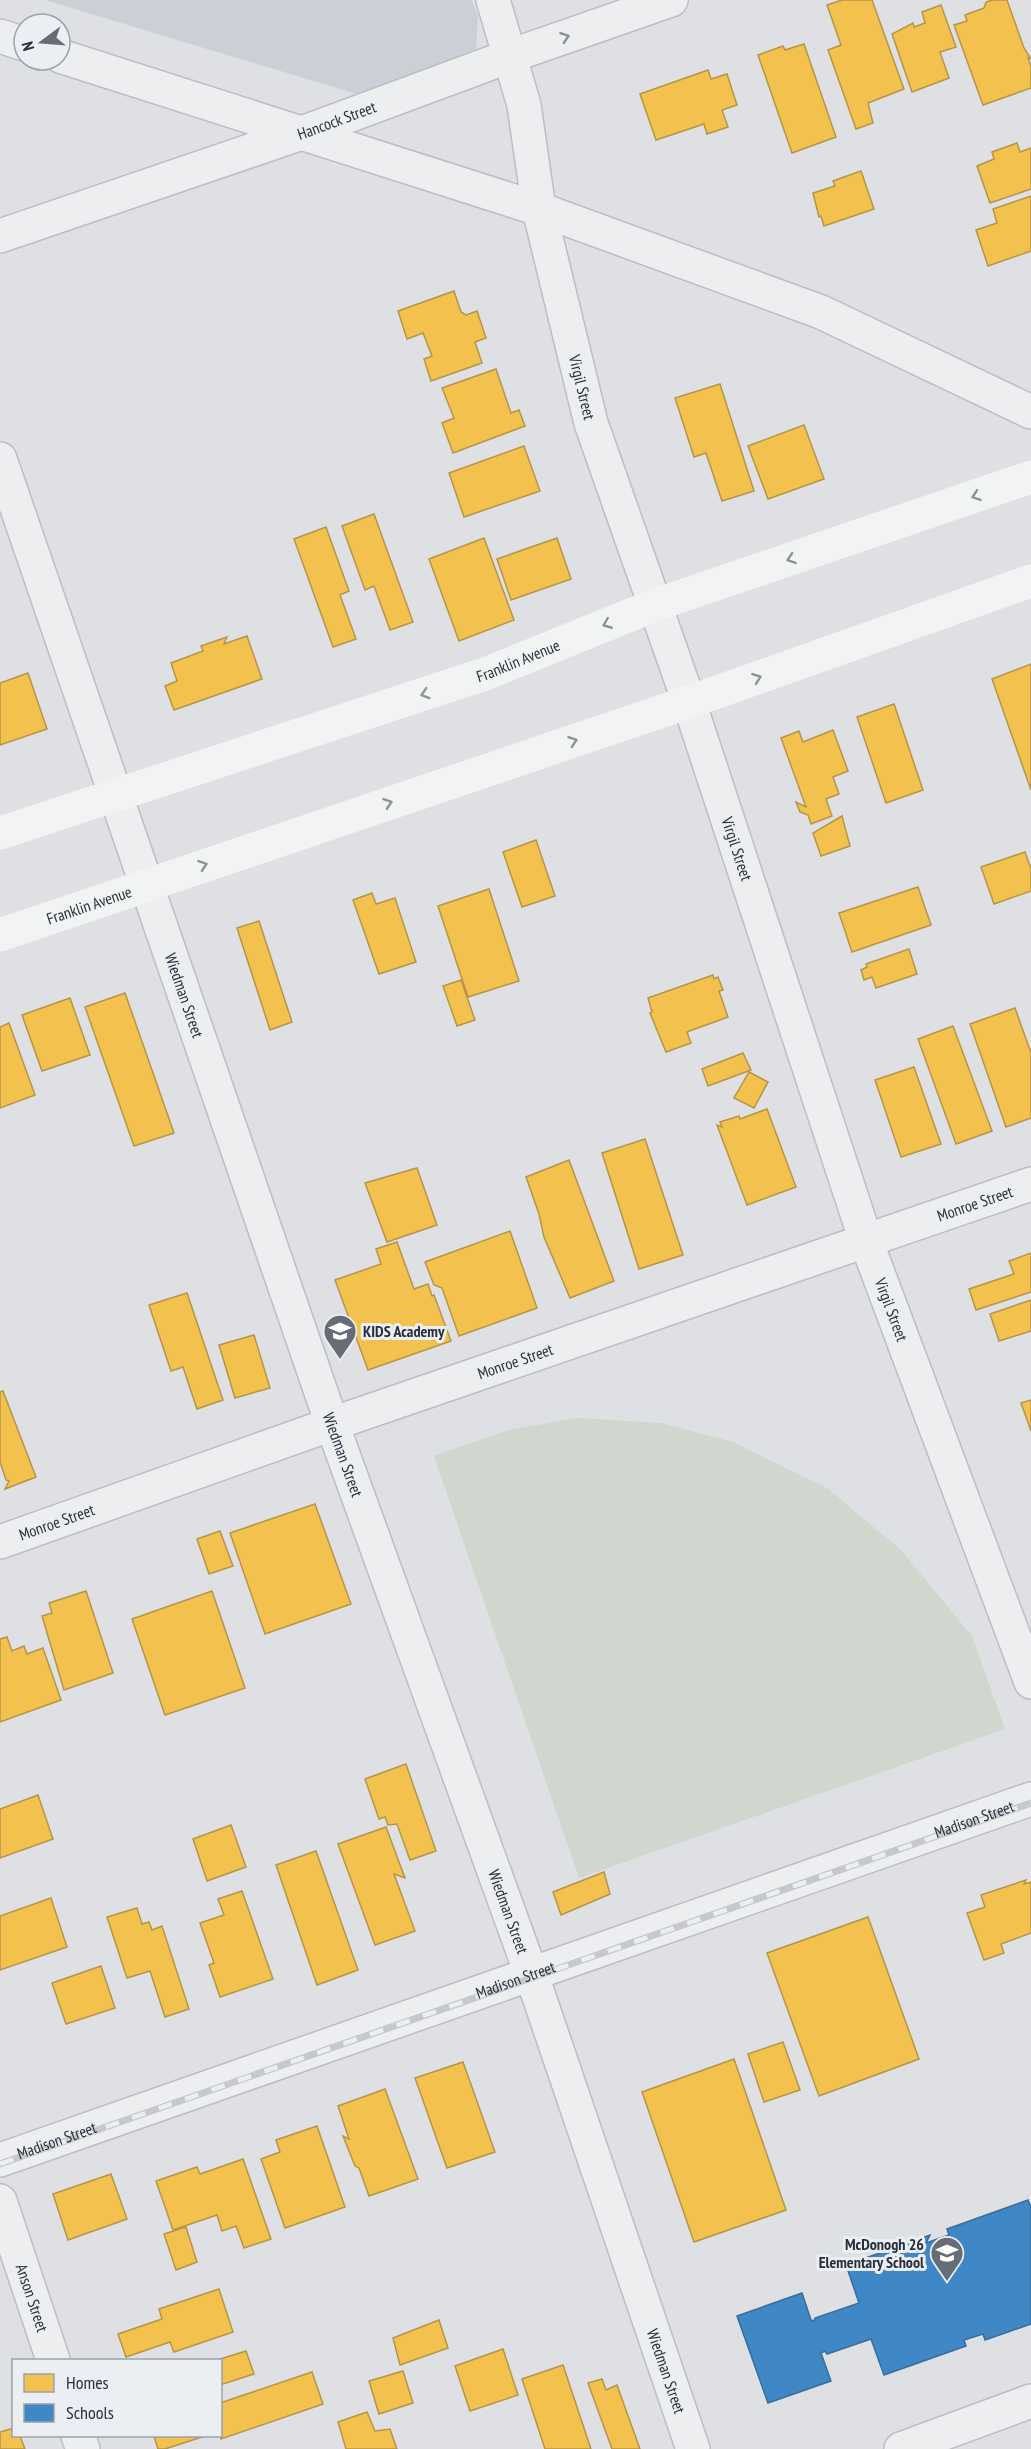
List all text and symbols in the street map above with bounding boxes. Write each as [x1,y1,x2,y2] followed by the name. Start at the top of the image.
[12,12,72,72] north arrow
[559,31,570,44] one-way arrow
[17,39,38,53] text: N
[295,96,379,144] street label: Hancock Street
[565,352,600,422] street label: Virgil Street
[971,489,982,501] one-way arrow
[786,551,797,564] one-way arrow
[603,617,614,629] one-way arrow
[474,635,563,686] street label: Franklin Avenue
[752,673,762,686] one-way arrow
[420,687,431,699] one-way arrow
[567,736,578,749] one-way arrow
[382,798,393,811] one-way arrow
[717,813,757,884] street label: Virgil Street
[197,860,208,873] one-way arrow
[44,881,134,929] street label: Franklin Avenue
[161,950,208,1041] street label: Wiedman Street
[934,1181,1016,1226] street label: Monroe Street
[870,1274,913,1345] street label: Virgil Street
[322,1313,358,1360] school or university icon: KIDS Academy
[363,1321,445,1341] place label: KIDS Academy
[475,1339,556,1383] street label: Monroe Street
[319,1410,368,1500] street label: Wiedman Street
[16,1499,97,1544] street label: Monroe Street
[932,1796,1017,1842] street label: Madison Street
[484,1867,533,1957] street label: Wiedman Street
[473,1956,558,2003] street label: Madison Street
[14,2117,100,2163] street label: Madison Street
[819,2234,924,2272] place label: McDonogh 26 Elementary School
[929,2235,965,2282] school or university icon: McDonogh 26 Elementary School
[12,2261,53,2335] street label: Anson Street
[643,2326,690,2417] street label: Wiedman Street
[12,2359,222,2437] legend
[66,2371,109,2394] text: Homes
[66,2401,114,2424] text: Schools

